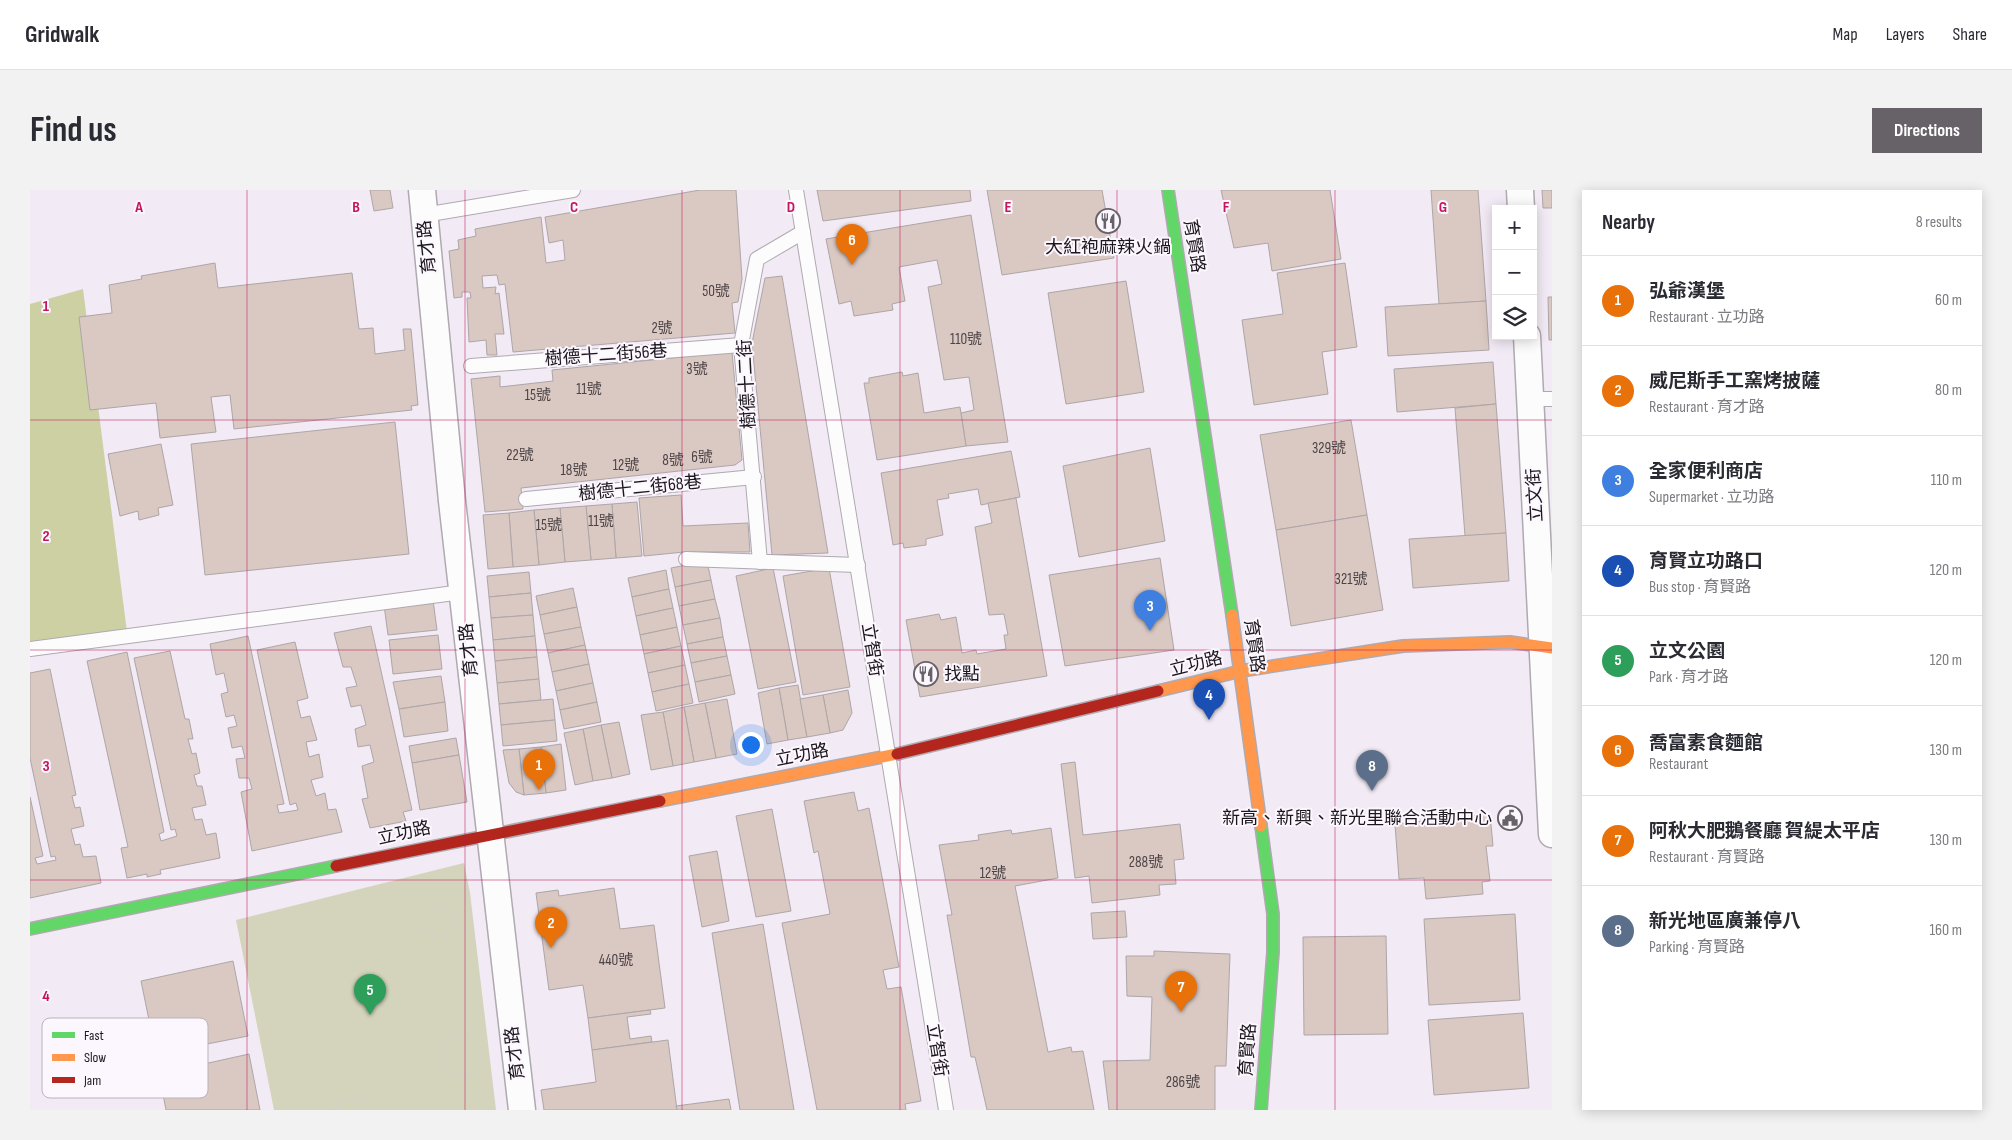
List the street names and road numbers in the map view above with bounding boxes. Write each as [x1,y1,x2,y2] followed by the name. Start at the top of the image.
[1179,218,1209,274] street label: 育賢路
[414,219,440,275] street label: 育才路
[734,339,760,429] street label: 樹德十二街
[544,340,668,370] street label: 樹德十二街56巷
[1523,467,1547,523] street label: 立文街
[577,471,703,505] street label: 樹德十二街68巷
[1240,618,1268,674] street label: 育賢路
[456,622,482,678] street label: 育才路
[857,622,887,678] street label: 立智街
[1167,647,1225,681] street label: 立功路
[773,740,831,770] street label: 立功路
[375,817,433,849] street label: 立功路
[922,1022,952,1078] street label: 立智街
[1236,1022,1260,1078] street label: 育賢路
[501,1025,529,1081] street label: 育才路

